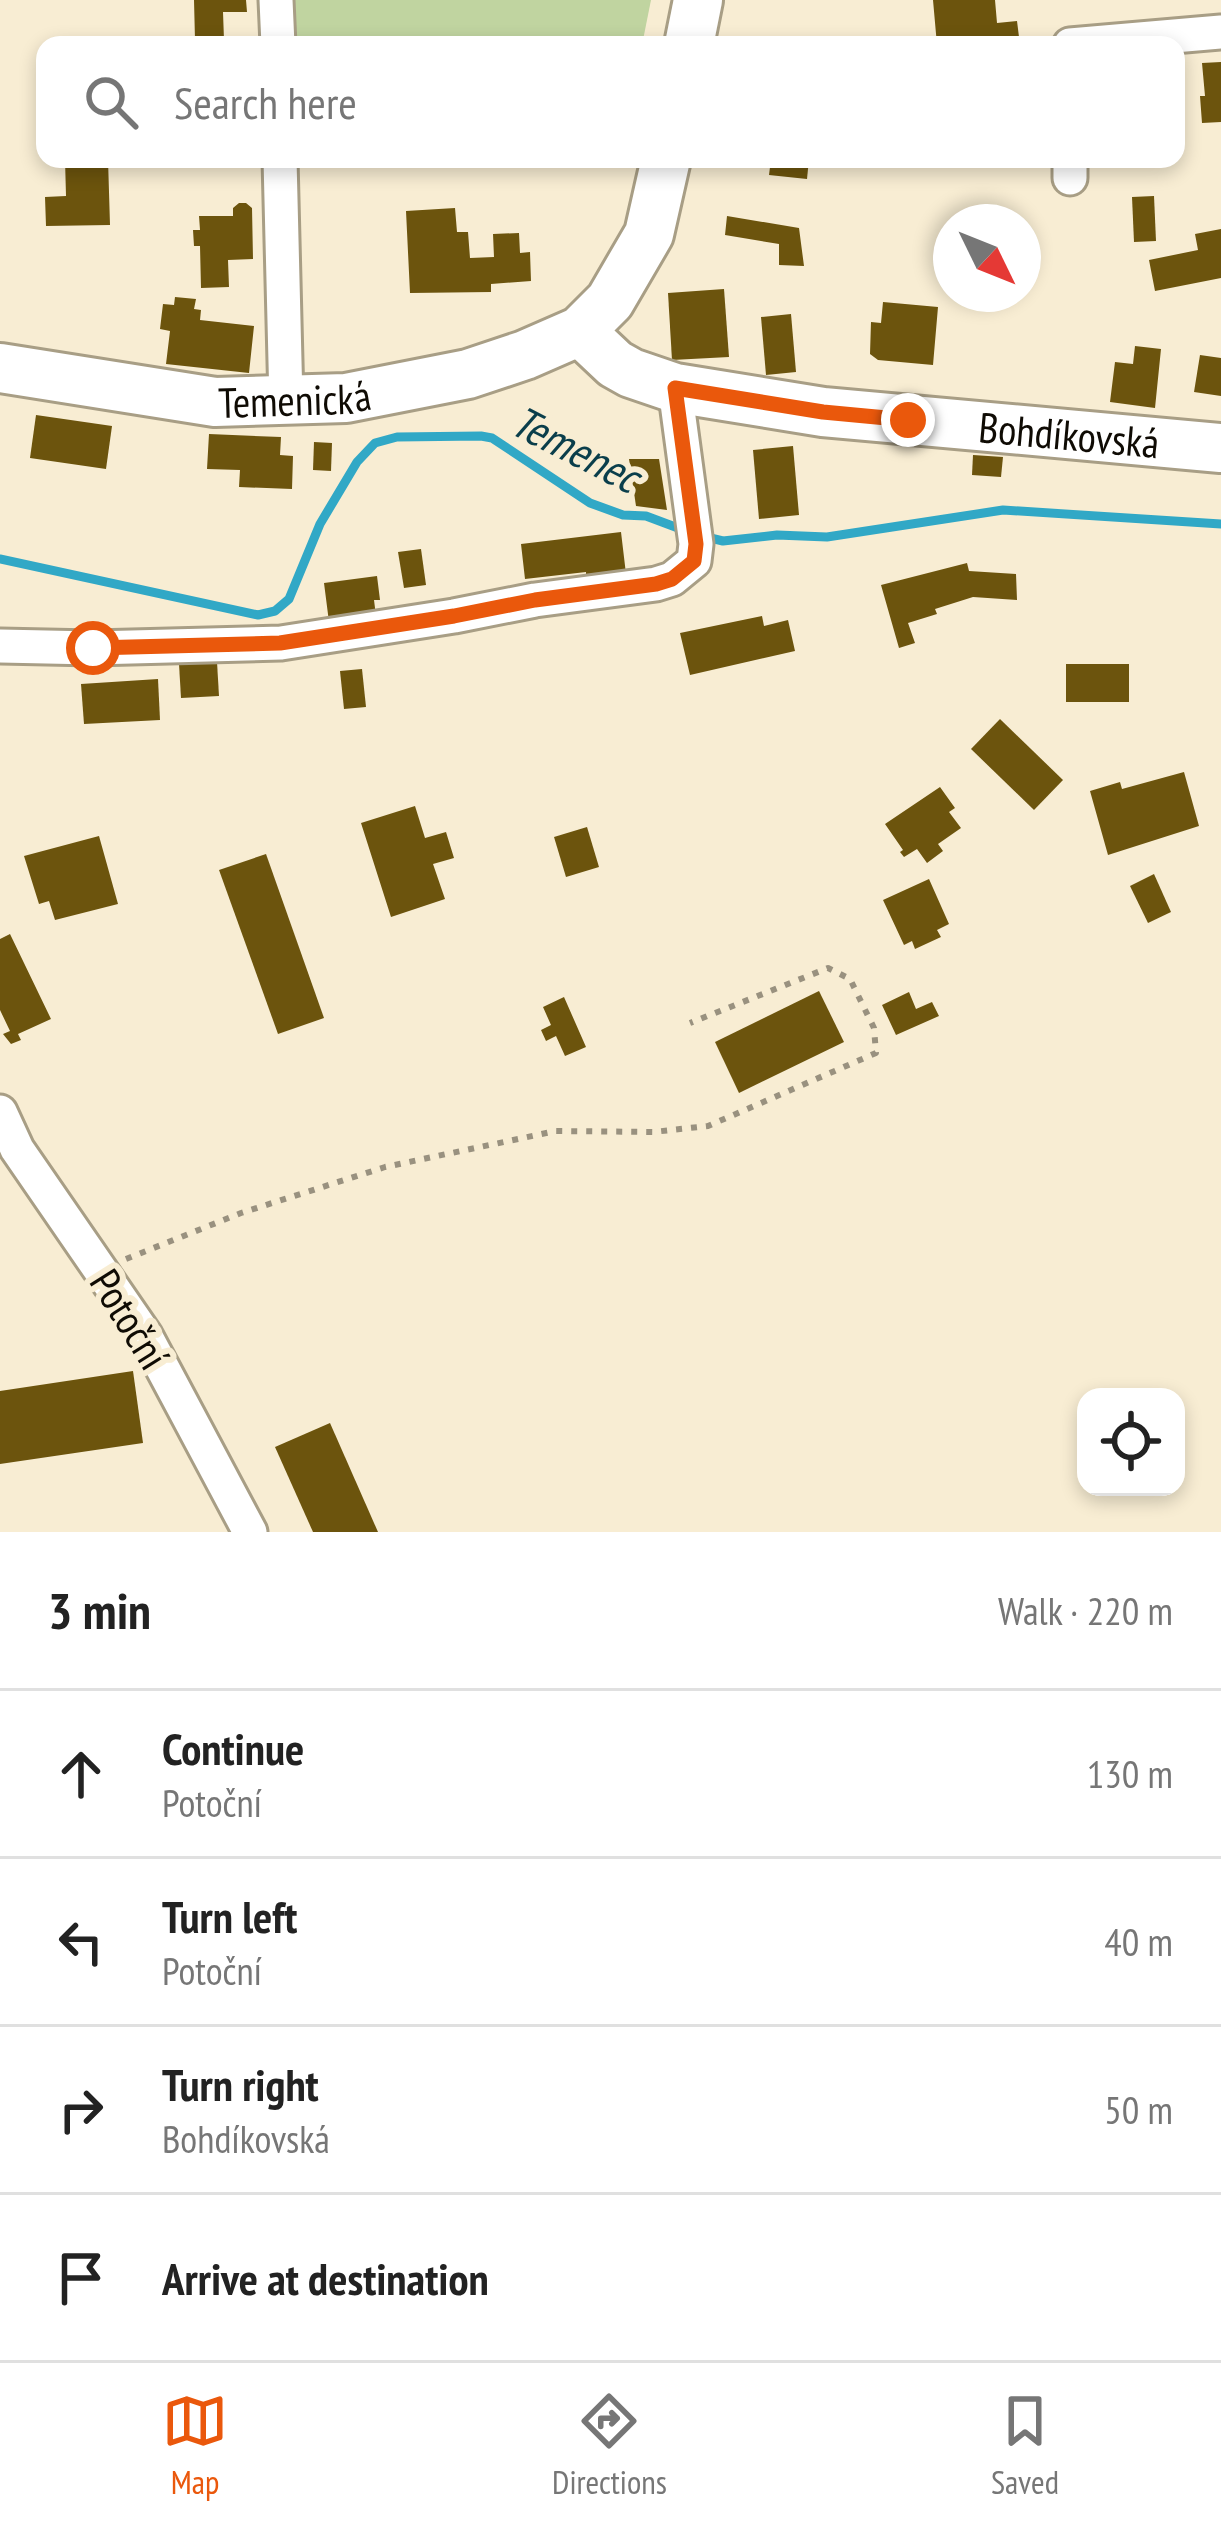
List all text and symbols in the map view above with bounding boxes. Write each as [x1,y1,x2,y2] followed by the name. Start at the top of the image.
[36,36,1185,168] search box
[78,69,144,135] icon: search
[174,73,357,131] text: Search here
[933,204,1041,312] north arrow
[217,366,375,429] street label: Temenická
[502,391,654,507] water label: Temenec
[881,393,935,447] route end
[977,399,1162,470] street label: Bohdíkovská
[66,621,120,675] route start
[78,1259,182,1379] street label: Potoční
[1077,1388,1185,1496] map controls
[1077,1388,1185,1496] button: locate
[48,1577,151,1643] text: 3 min
[998,1585,1173,1636] text: Walk · 220 m
[162,1719,304,1777] text: Continue
[48,1741,114,1807] icon: ahead
[1087,1748,1173,1799] text: 130 m
[162,1777,262,1828] text: Potoční
[162,1887,297,1945] text: Turn left
[48,1909,114,1975] icon: left
[1104,1916,1173,1967] text: 40 m
[162,1945,262,1996] text: Potoční
[162,2055,319,2113] text: Turn right
[48,2077,114,2143] icon: right
[1104,2084,1173,2135] text: 50 m
[162,2113,330,2164] text: Bohdíkovská
[48,2245,114,2311] icon: arrive
[162,2249,489,2307] text: Arrive at destination
[162,2388,228,2503] tab: Map
[552,2388,667,2503] tab: Directions
[991,2388,1059,2503] tab: Saved

